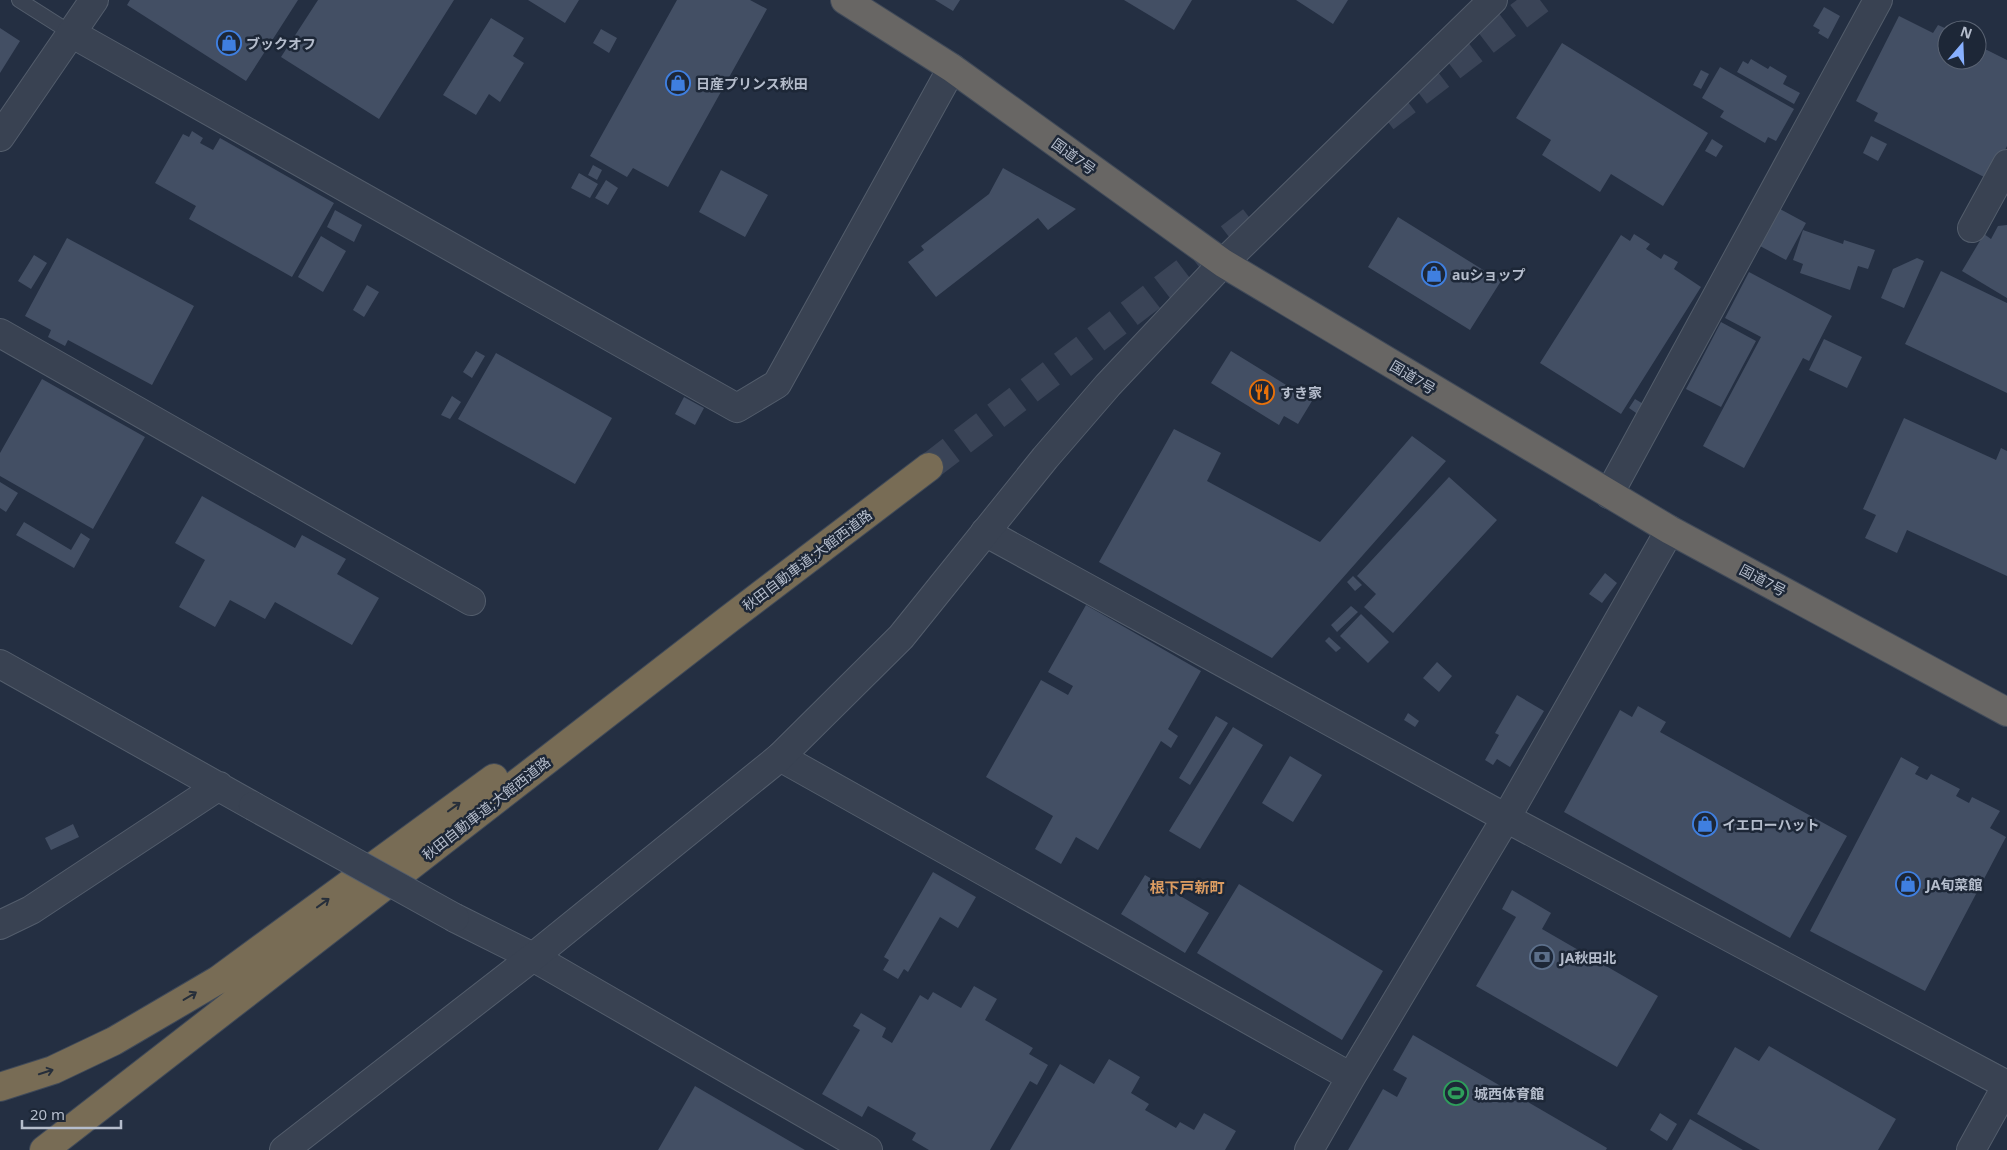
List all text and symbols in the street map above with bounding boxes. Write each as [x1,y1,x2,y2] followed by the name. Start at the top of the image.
[1937,20,1987,70] north arrow
[1958,21,1975,43] text: N
[216,30,242,56] shop icon: ブックオフ
[246,34,316,53] place label: ブックオフ
[665,70,691,96] shop icon: 日産プリンス秋田
[696,74,808,93] place label: 日産プリンス秋田
[1048,134,1100,178] street label: 国道7号
[1421,261,1447,287] shop icon: auショップ
[1452,265,1526,284] place label: auショップ
[1387,356,1439,398] street label: 国道7号
[1249,379,1275,405] restaurant icon: すき家
[1280,383,1322,402] place label: すき家
[738,505,876,615] street label: 秋田自動車道;大館西道路
[1736,560,1790,600] street label: 国道7号
[418,752,554,864] street label: 秋田自動車道;大館西道路
[447,802,461,812] one-way arrow
[1692,811,1718,837] shop icon: イエローハット
[1722,815,1820,834] place label: イエローハット
[1895,871,1921,897] shop icon: JA旬菜館
[1924,875,1982,894] place label: JA旬菜館
[1149,877,1225,897] district label: 根下戸新町
[316,898,330,908] one-way arrow
[1529,944,1555,970] bank icon: JA秋田北
[1558,948,1616,967] place label: JA秋田北
[182,991,197,1001] one-way arrow
[38,1067,54,1076] one-way arrow
[1443,1080,1469,1106] sports icon: 城西体育館
[1474,1084,1544,1103] place label: 城西体育館
[22,1098,121,1130] scale bar
[30,1104,65,1124] text: 20 m

